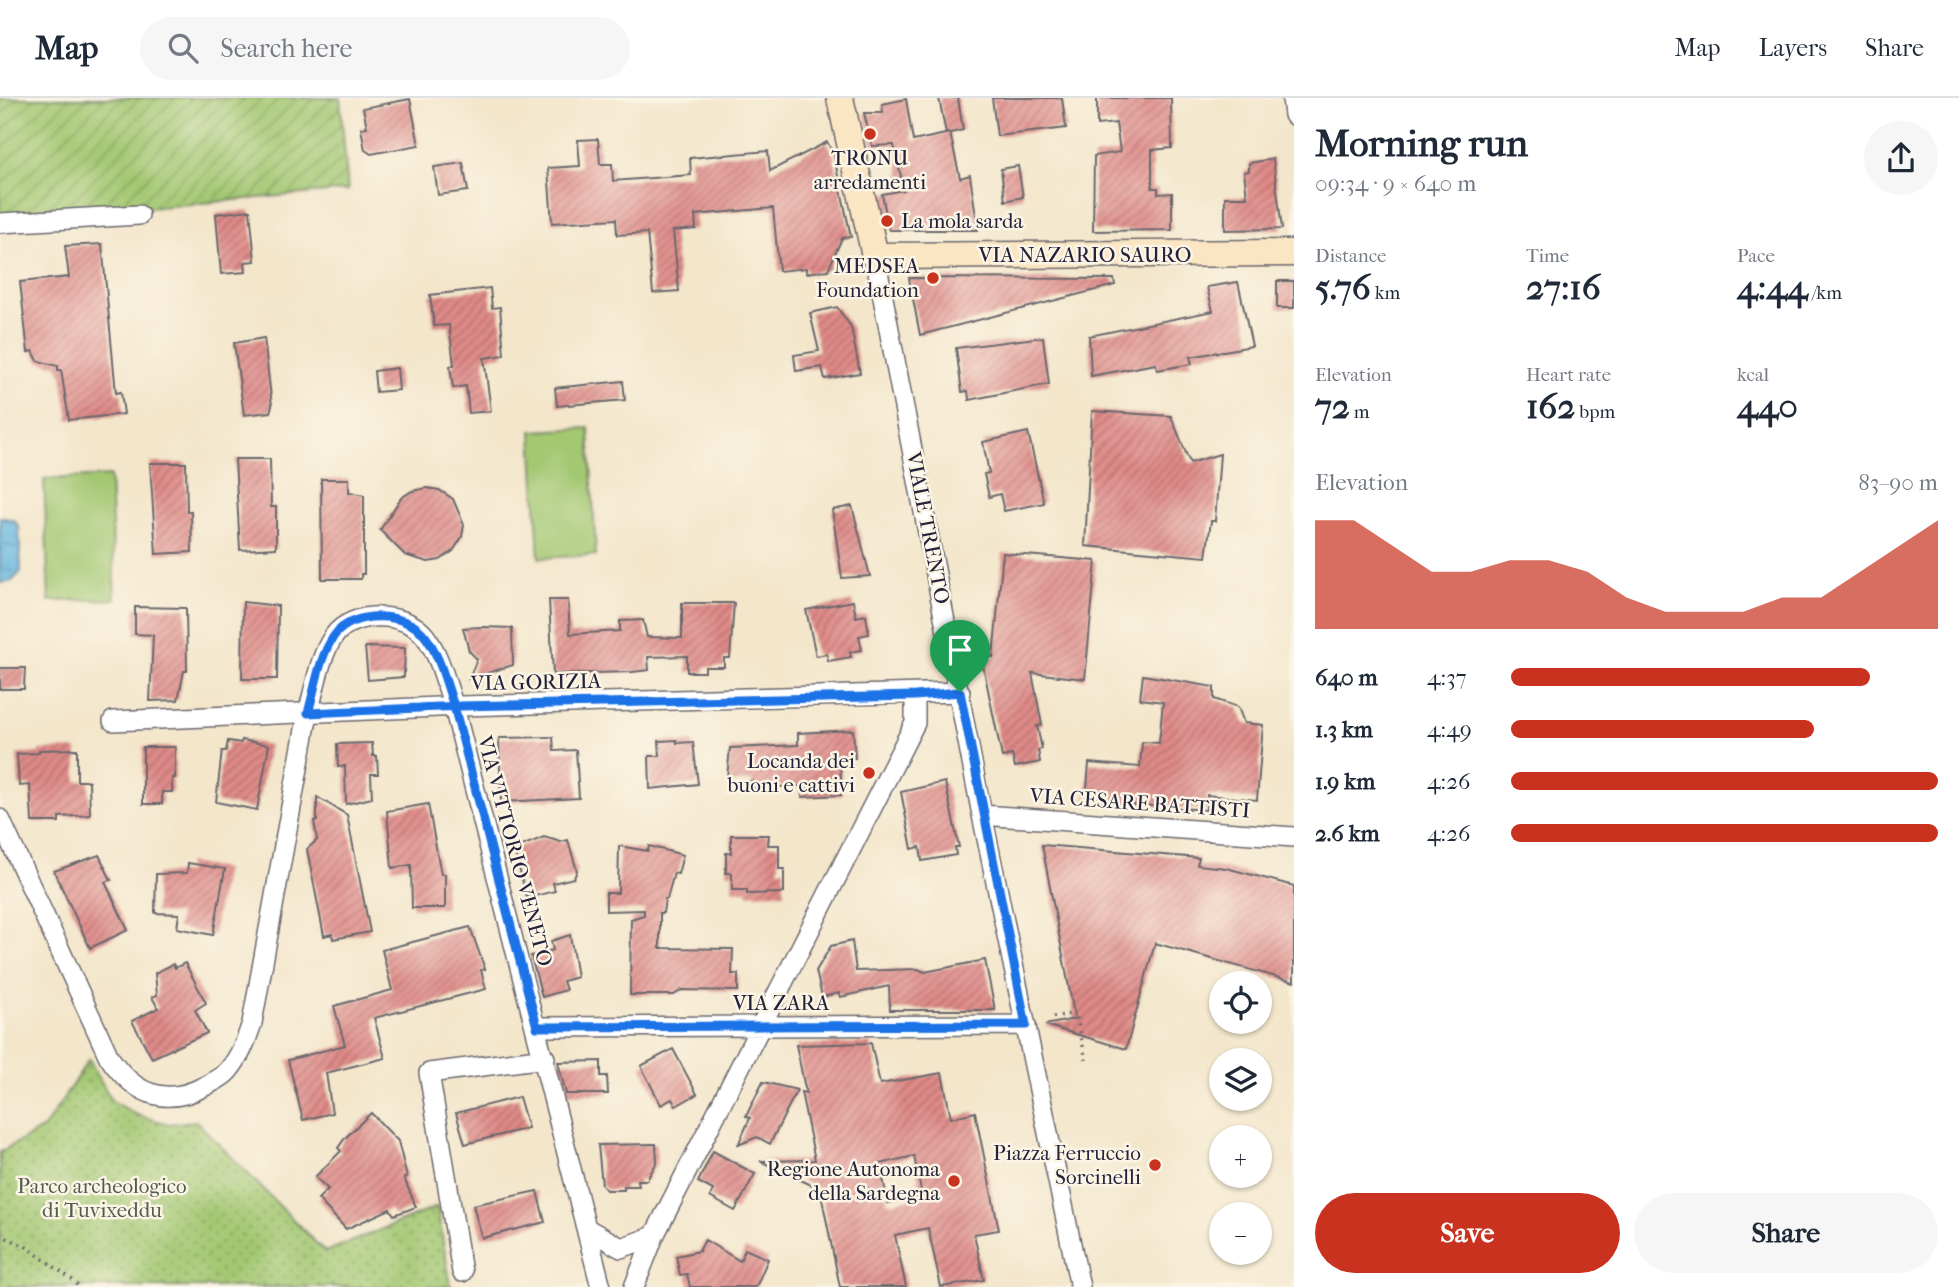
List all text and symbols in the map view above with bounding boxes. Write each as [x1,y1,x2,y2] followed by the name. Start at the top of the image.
[140,17,630,80] search box
[35,29,98,68] text: Map
[164,29,202,67] icon: search
[220,33,352,64] text: Search here
[1675,34,1721,62] text: Map
[1759,34,1827,62] text: Layers
[1865,34,1924,62] text: Share
[1315,121,1528,166] text: Morning run
[1864,121,1938,195] button: share
[862,126,878,142] marker: TRONU arredamenti
[814,146,926,194] place label: TRONU arredamenti
[1315,170,1476,197] text: 09:34 · 9 × 640 m
[901,209,1023,233] place label: La mola sarda
[879,213,895,229] marker: La mola sarda
[978,243,1191,267] street label: VIA NAZARIO SAURO
[1315,245,1386,267] text: Distance
[1526,245,1569,267] text: Time
[1737,245,1775,267] text: Pace
[816,254,919,302] place label: MEDSEA Foundation
[1315,267,1371,308] text: 5.76
[1526,267,1601,308] text: 27:16
[1737,267,1808,308] text: 4:44
[925,270,941,286] marker: MEDSEA Foundation
[1371,282,1400,304] text: km
[1808,282,1842,304] text: /km
[1315,364,1392,386] text: Elevation
[1526,364,1611,386] text: Heart rate
[1737,364,1769,386] text: kcal
[1315,386,1350,427] text: 72
[1526,386,1575,427] text: 162
[1737,386,1798,427] text: 440
[1350,401,1370,423] text: m
[1575,401,1615,423] text: bpm
[901,449,955,606] street label: VIALE TRENTO
[1315,469,1408,496] text: Elevation
[1858,469,1938,496] text: 83–90 m
[930,620,990,692] pin
[941,631,979,669] icon: arrive
[1315,664,1378,691] text: 640 m
[1427,664,1467,691] text: 4:37
[469,669,602,695] street label: VIA GORIZIA
[1315,716,1373,743] text: 1.3 km
[1427,716,1472,743] text: 4:49
[472,732,557,969] street label: VIA VITTORIO VENETO
[727,749,855,797] place label: Locanda dei buoni e cattivi
[861,765,877,781] marker: Locanda dei buoni e cattivi
[1315,768,1375,795] text: 1.9 km
[1427,768,1470,795] text: 4:26
[1028,783,1251,823] street label: VIA CESARE BATTISTI
[1315,820,1380,847] text: 2.6 km
[1427,820,1470,847] text: 4:26
[1209,971,1272,1265] map controls
[1209,971,1272,1034] button: locate
[732,991,830,1015] street label: VIA ZARA
[1209,1048,1272,1111] button: layers
[1209,1125,1272,1188] button: +
[993,1141,1141,1189] place label: Piazza Ferruccio Sorcinelli
[767,1157,940,1205] place label: Regione Autonoma della Sardegna
[1147,1157,1163,1173] marker: Piazza Ferruccio Sorcinelli
[946,1173,962,1189] marker: Regione Autonoma della Sardegna
[17,1174,187,1222] park label: Parco archeologico di Tuvixeddu
[1315,1193,1620,1273] button: Save
[1634,1193,1938,1273] button: Share
[1209,1202,1272,1265] button: −

